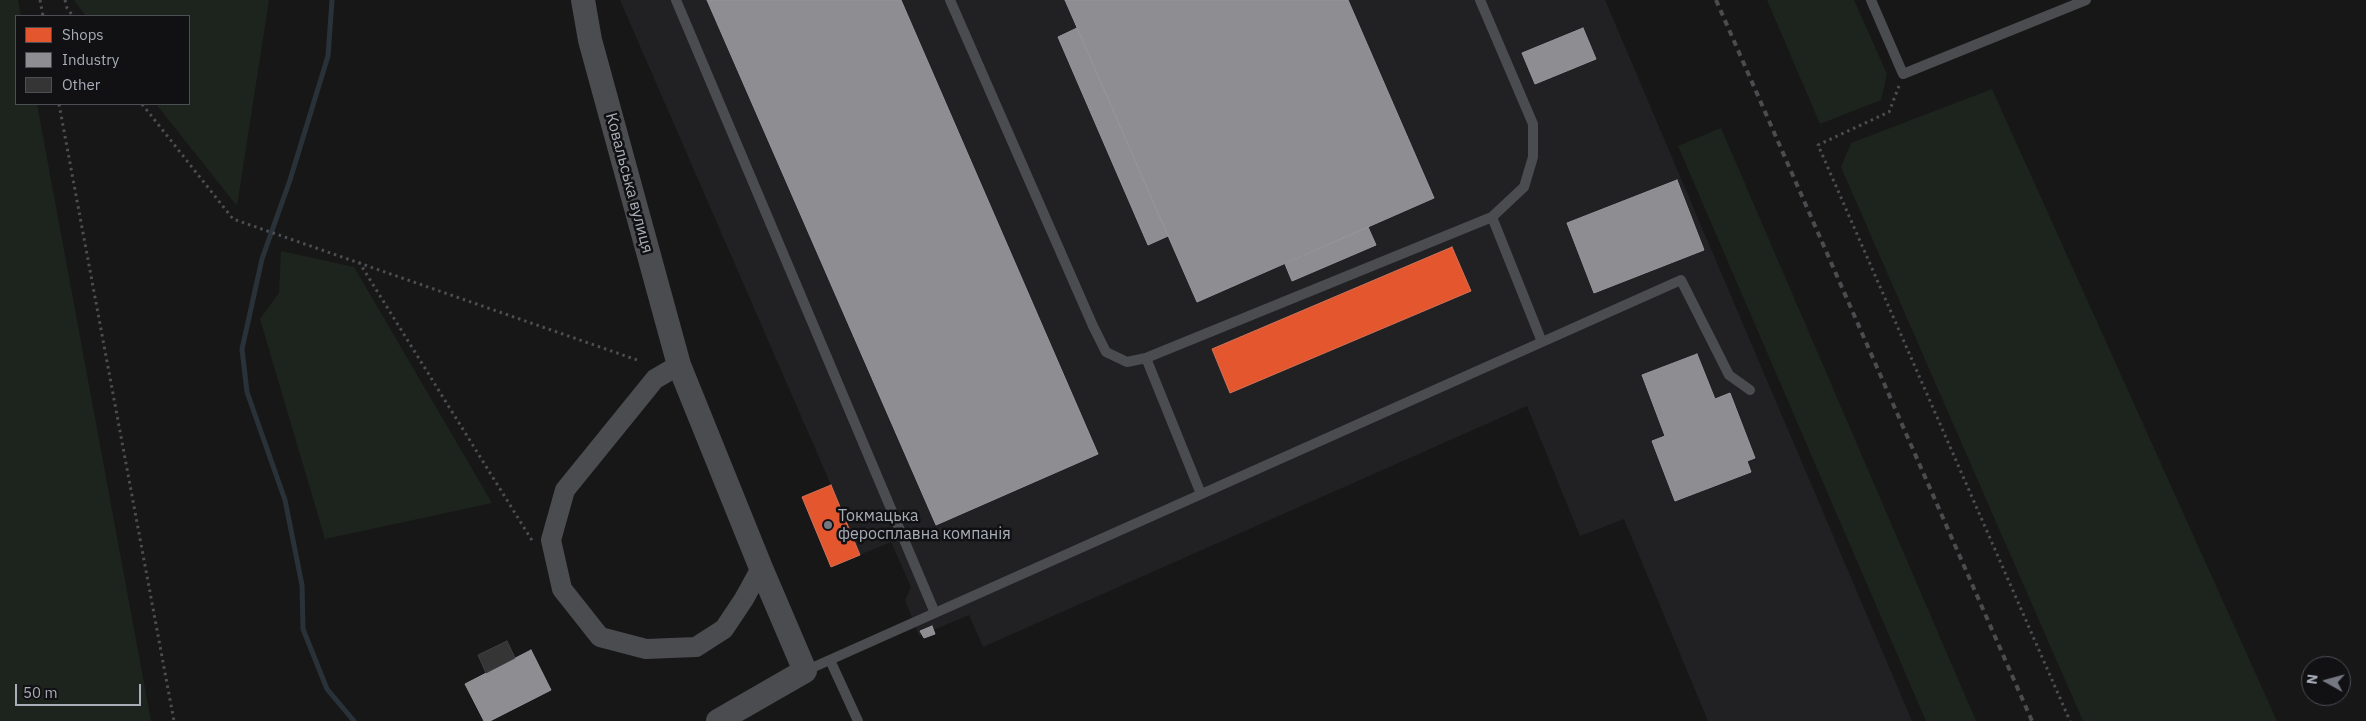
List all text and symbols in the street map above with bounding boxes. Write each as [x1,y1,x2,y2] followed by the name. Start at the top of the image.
[15,15,190,105] legend
[62,25,104,44] text: Shops
[62,50,119,69] text: Industry
[62,75,100,94] text: Other
[601,111,657,255] street label: Ковальська вулиця
[838,506,1011,544] place label: Токмацька феросплавна компанія
[822,519,834,531] marker: Токмацька феросплавна компанія
[2301,656,2351,706] north arrow
[2303,673,2322,685] text: N
[18,674,144,706] scale bar
[23,683,58,702] text: 50 m

